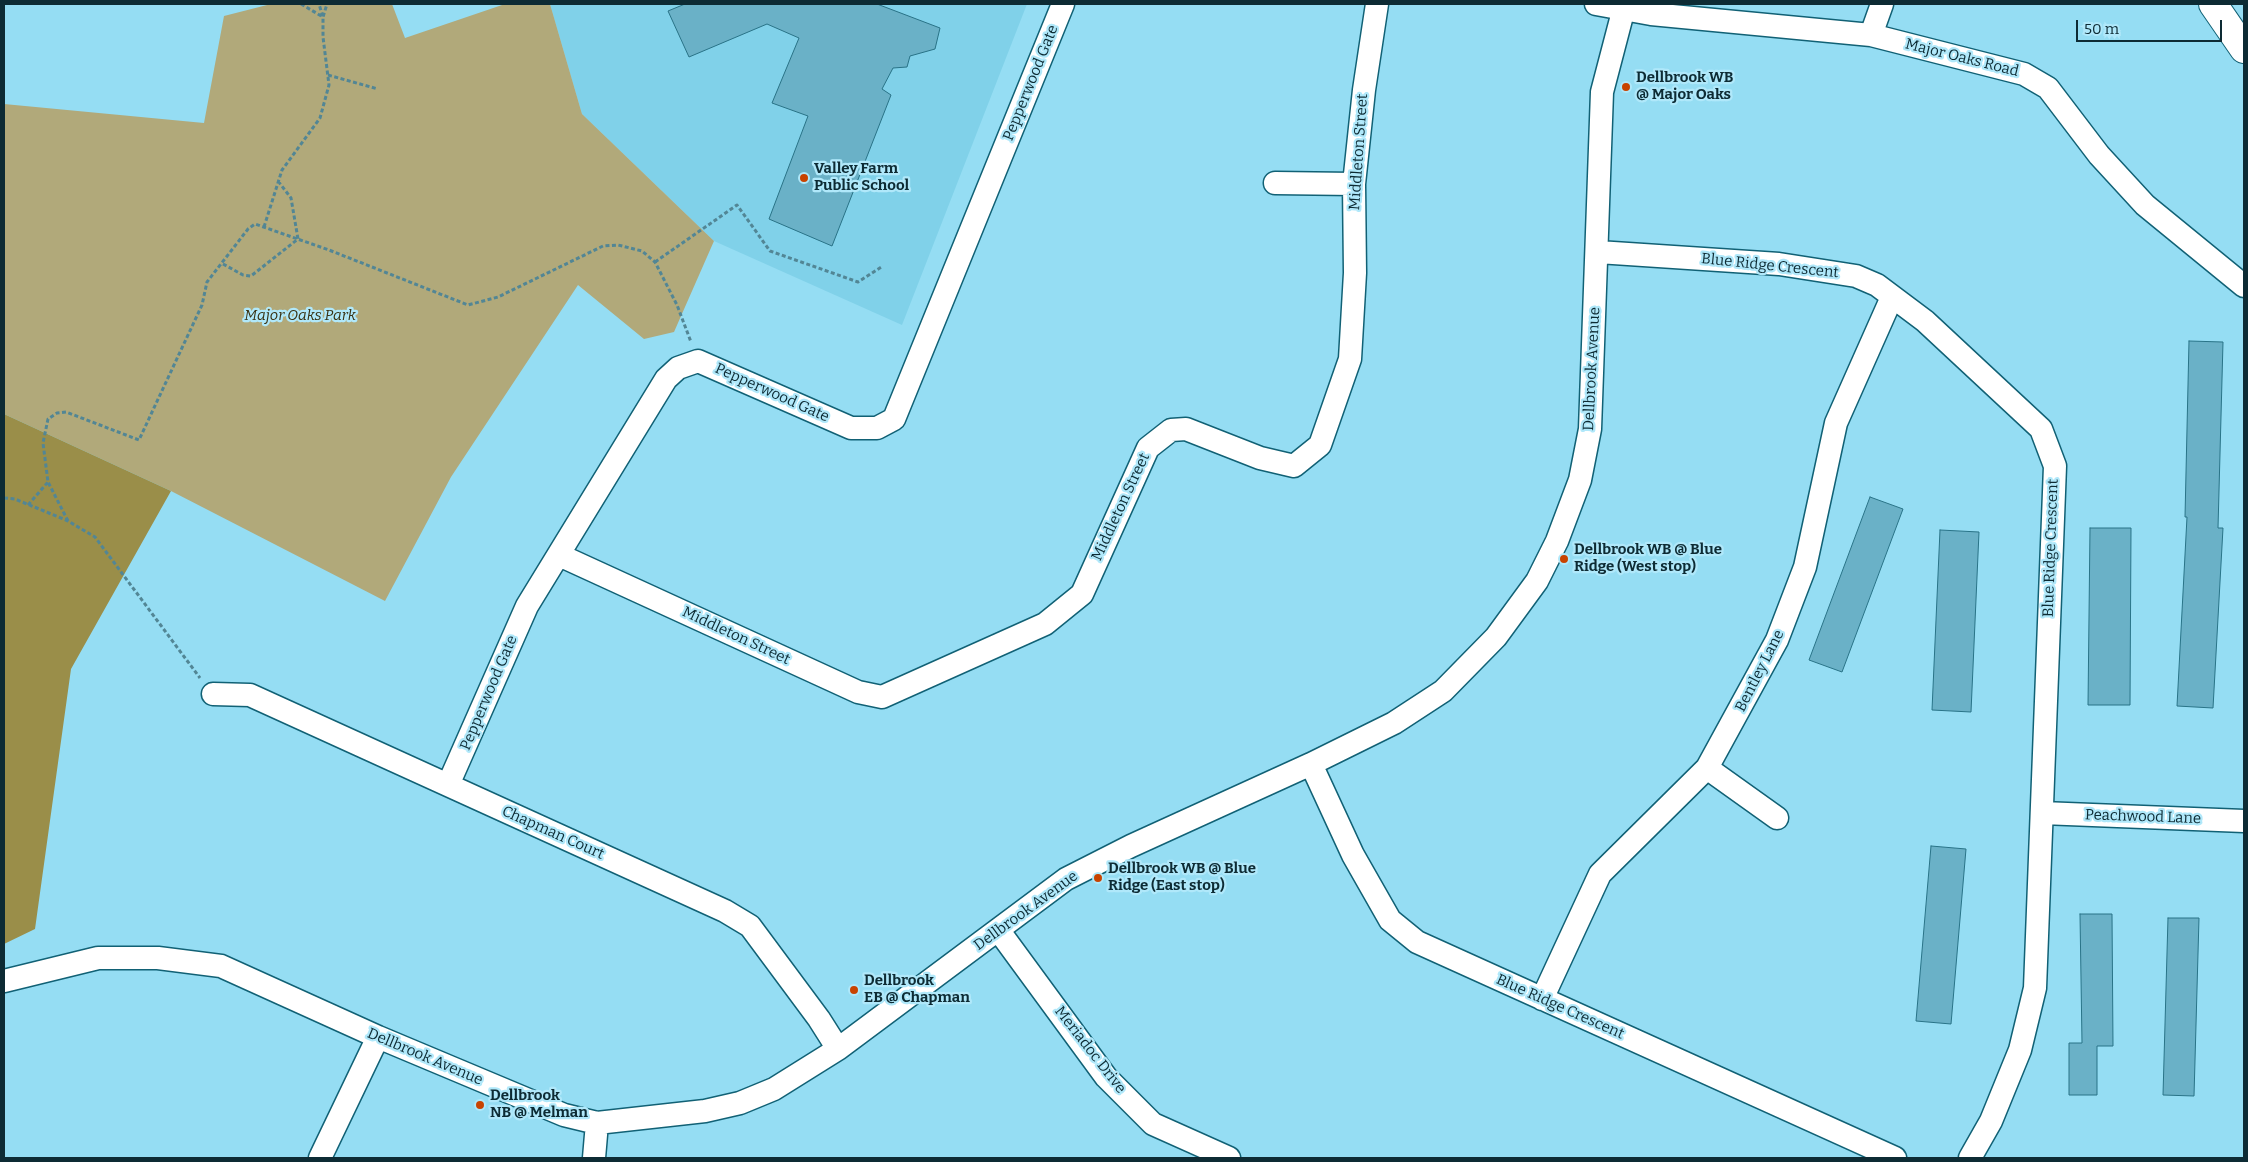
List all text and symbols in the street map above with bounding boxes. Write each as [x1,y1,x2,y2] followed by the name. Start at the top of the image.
[2078,10,2224,42] scale bar
[2084,20,2119,38] text: 50 m
[1000,23,1062,143] street label: Pepperwood Gate
[1903,35,2021,81] street label: Major Oaks Road
[1636,69,1734,104] place label: Dellbrook WB @ Major Oaks
[1620,81,1632,93] marker: Dellbrook WB @ Major Oaks
[1346,93,1372,211] street label: Middleton Street
[814,160,909,195] place label: Valley Farm Public School
[798,172,810,184] marker: Valley Farm Public School
[1700,250,1840,282] street label: Blue Ridge Crescent
[244,307,356,325] park label: Major Oaks Park
[1580,307,1604,431] street label: Dellbrook Avenue
[712,360,832,426] street label: Pepperwood Gate
[1088,450,1154,564] street label: Middleton Street
[2040,479,2062,617] street label: Blue Ridge Crescent
[1574,541,1722,576] place label: Dellbrook WB @ Blue Ridge (West stop)
[1558,553,1570,565] marker: Dellbrook WB @ Blue Ridge (West stop)
[679,603,793,669] street label: Middleton Street
[1732,627,1788,715] street label: Bentley Lane
[457,633,521,753] street label: Pepperwood Gate
[499,802,607,864] street label: Chapman Court
[2085,806,2201,828] street label: Peachwood Lane
[1108,860,1256,895] place label: Dellbrook WB @ Blue Ridge (East stop)
[971,867,1081,955] street label: Dellbrook Avenue
[1092,872,1104,884] marker: Dellbrook WB @ Blue Ridge (East stop)
[1493,971,1627,1043] street label: Blue Ridge Crescent
[864,972,970,1007] place label: Dellbrook EB @ Chapman
[848,984,860,996] marker: Dellbrook EB @ Chapman
[1050,1003,1130,1097] street label: Meriadoc Drive
[364,1024,486,1090] street label: Dellbrook Avenue
[490,1087,588,1122] place label: Dellbrook NB @ Melman
[474,1099,486,1111] marker: Dellbrook NB @ Melman

